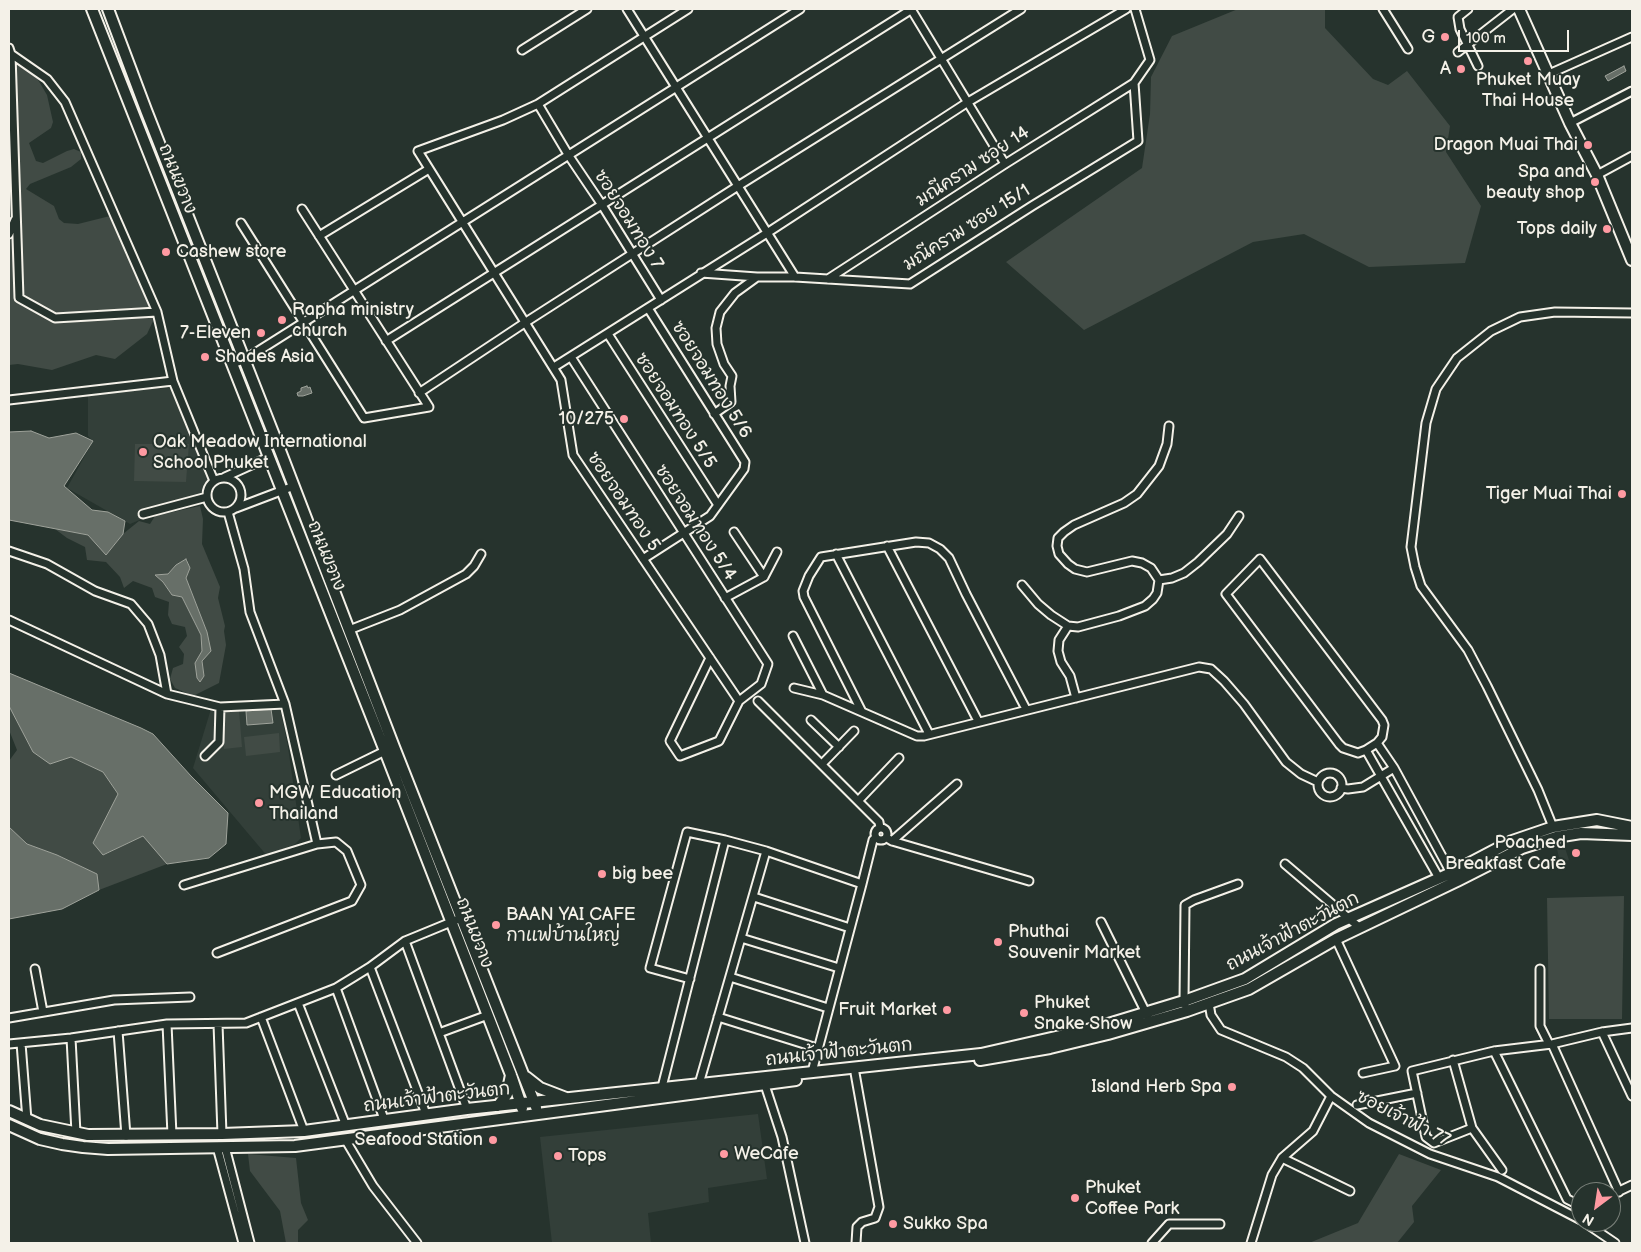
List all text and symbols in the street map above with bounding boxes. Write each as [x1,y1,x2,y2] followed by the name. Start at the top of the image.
[1461,20,1572,52] scale bar
[1422,26,1435,48] place label: G
[1466,29,1506,48] text: 100 m
[1439,31,1451,43] marker: G
[1522,55,1534,67] marker: Phuket Muay Thai House
[1440,58,1451,80] place label: A
[1455,63,1467,75] marker: A
[1476,69,1580,112] place label: Phuket Muay Thai House
[912,122,1034,212] street label: มณีคราม ซอย 14
[1433,134,1578,156] place label: Dragon Muai Thai
[1582,139,1594,151] marker: Dragon Muai Thai
[153,141,201,217] street label: ถนนขวาง
[1486,161,1585,203] place label: Spa and beauty shop
[589,166,667,274] street label: ซอยจอมทอง 7
[1589,176,1601,188] marker: Spa and beauty shop
[900,180,1034,276] street label: มณีคราม ซอย 15/1
[1517,218,1597,240] place label: Tops daily
[1601,223,1613,235] marker: Tops daily
[176,241,286,263] place label: Cashew store
[160,246,172,258] marker: Cashew store
[292,299,414,342] place label: Rapha ministry church
[276,314,288,326] marker: Rapha ministry church
[666,317,756,443] street label: ซอยจอมทอง 5/6
[180,322,251,344] place label: 7-Eleven
[255,327,267,339] marker: 7-Eleven
[215,346,314,368] place label: Shades Asia
[630,349,720,473] street label: ซอยจอมทอง 5/5
[199,351,211,363] marker: Shades Asia
[559,408,614,430] place label: 10/275
[618,413,630,425] marker: 10/275
[153,431,367,474] place label: Oak Meadow International School Phuket
[137,446,149,458] marker: Oak Meadow International School Phuket
[582,448,664,556] street label: ซอยจอมทอง 5
[649,461,741,585] street label: ซอยจอมทอง 5/4
[1486,483,1612,505] place label: Tiger Muai Thai
[1616,488,1628,500] marker: Tiger Muai Thai
[302,518,350,594] street label: ถนนขวาง
[269,782,401,824] place label: MGW Education Thailand
[253,797,265,809] marker: MGW Education Thailand
[1445,832,1566,874] place label: Poached Breakfast Cafe
[1570,847,1582,859] marker: Poached Breakfast Cafe
[612,863,673,885] place label: big bee
[596,868,608,880] marker: big bee
[1223,888,1363,976] street label: ถนนเจ้าฟ้าตะวันตก
[451,895,497,971] street label: ถนนขวาง
[506,904,636,946] place label: BAAN YAI CAFE กาแฟบ้านใหญ่
[490,919,502,931] marker: BAAN YAI CAFE กาแฟบ้านใหญ่
[1008,921,1141,964] place label: Phuthai Souvenir Market
[992,936,1004,948] marker: Phuthai Souvenir Market
[1034,992,1132,1034] place label: Phuket Snake Show
[838,999,937,1021] place label: Fruit Market
[941,1004,953,1016] marker: Fruit Market
[1018,1007,1030,1019] marker: Phuket Snake Show
[764,1035,914,1071] street label: ถนนเจ้าฟ้าตะวันตก
[1091,1076,1222,1098] place label: Island Herb Spa
[362,1078,512,1118] street label: ถนนเจ้าฟ้าตะวันตก
[1226,1081,1238,1093] marker: Island Herb Spa
[1352,1086,1454,1152] street label: ซอยเจ้าฟ้า 77
[355,1129,483,1151] place label: Seafood Station
[487,1134,499,1146] marker: Seafood Station
[734,1143,799,1165] place label: WeCafe
[568,1145,607,1167] place label: Tops
[718,1148,730,1160] marker: WeCafe
[552,1150,564,1162] marker: Tops
[1085,1177,1179,1220] place label: Phuket Coffee Park
[1571,1182,1621,1232] north arrow
[1069,1192,1081,1204] marker: Phuket Coffee Park
[1580,1209,1597,1229] text: N
[903,1213,988,1235] place label: Sukko Spa
[887,1218,899,1230] marker: Sukko Spa

